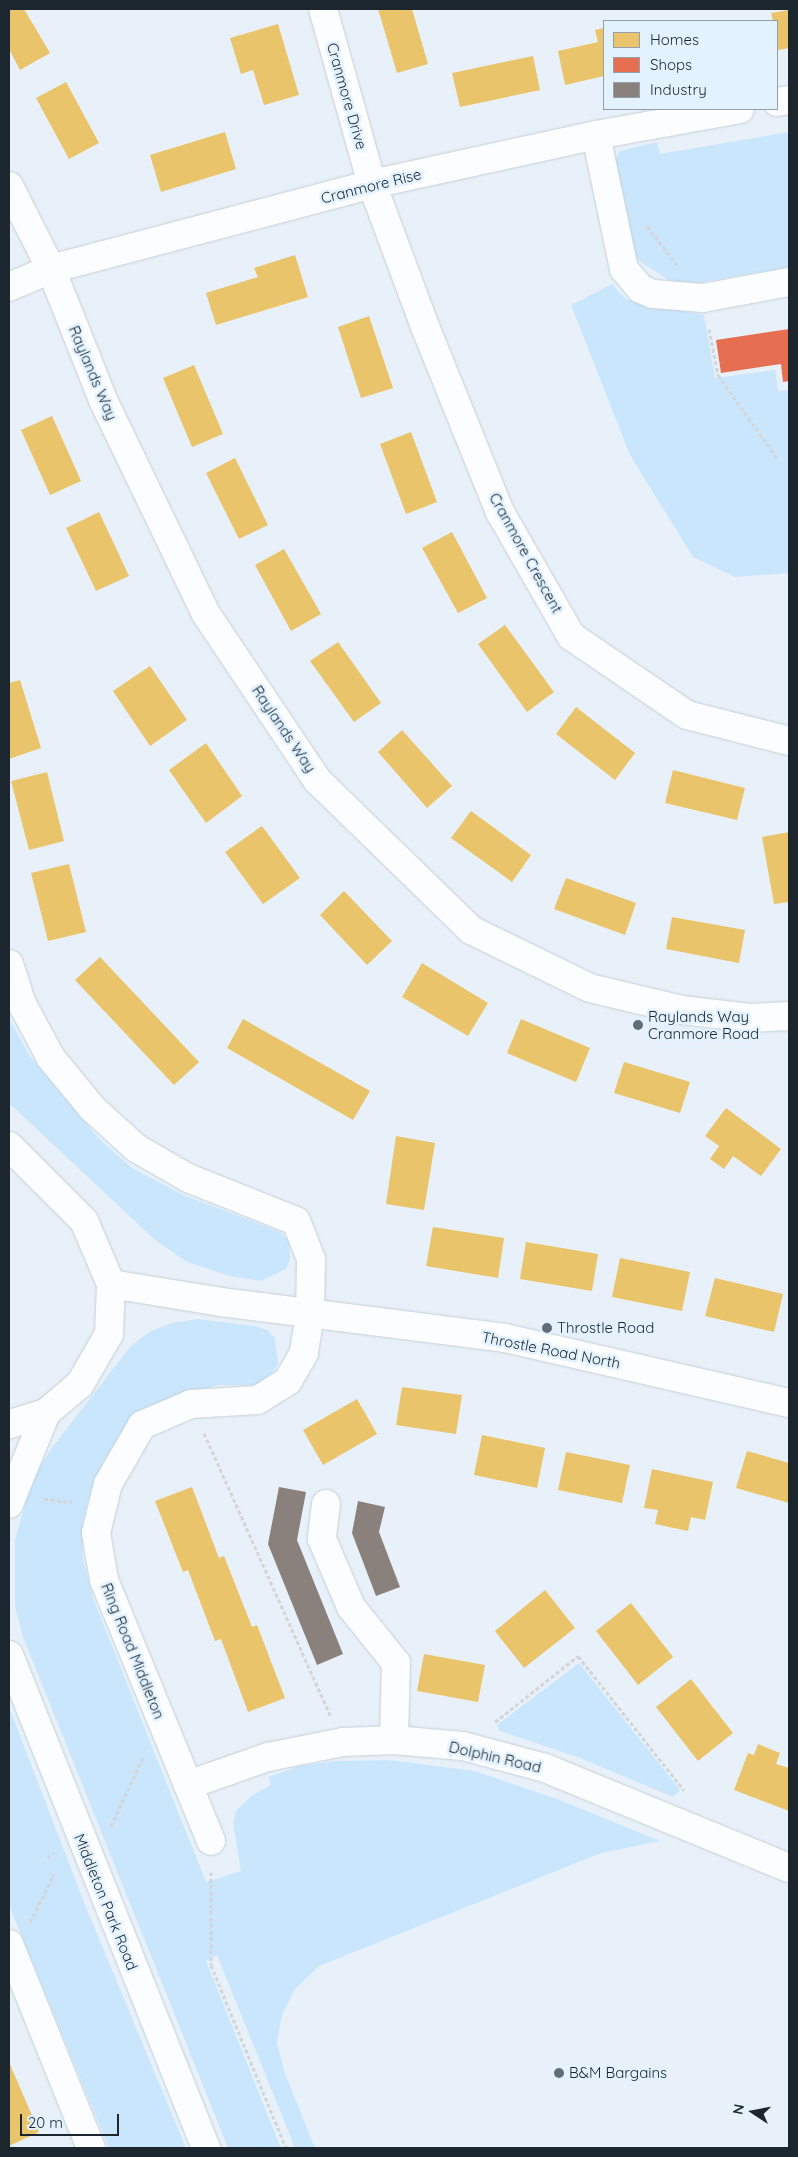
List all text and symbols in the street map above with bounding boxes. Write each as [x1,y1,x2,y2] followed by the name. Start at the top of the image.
[603,20,778,110] legend
[650,30,699,49] text: Homes
[323,41,371,151] street label: Cranmore Drive
[650,55,692,74] text: Shops
[650,80,707,99] text: Industry
[319,165,423,207] street label: Cranmore Rise
[65,323,121,423] street label: Raylands Way
[485,490,567,616] street label: Cranmore Crescent
[248,682,320,776] street label: Raylands Way
[648,1007,759,1042] place label: Raylands Way Cranmore Road
[632,1019,644,1031] marker: Raylands Way Cranmore Road
[557,1319,654,1337] place label: Throstle Road
[541,1322,553,1334] marker: Throstle Road
[480,1328,622,1372] street label: Throstle Road North
[97,1580,169,1722] street label: Ring Road Middleton
[447,1738,543,1776] street label: Dolphin Road
[70,1831,142,1973] street label: Middleton Park Road
[569,2064,667,2082] place label: B&M Bargains
[553,2067,565,2079] marker: B&M Bargains
[728,2087,778,2137] north arrow
[728,2102,748,2116] text: N
[22,2104,121,2136] scale bar
[28,2113,63,2132] text: 20 m

